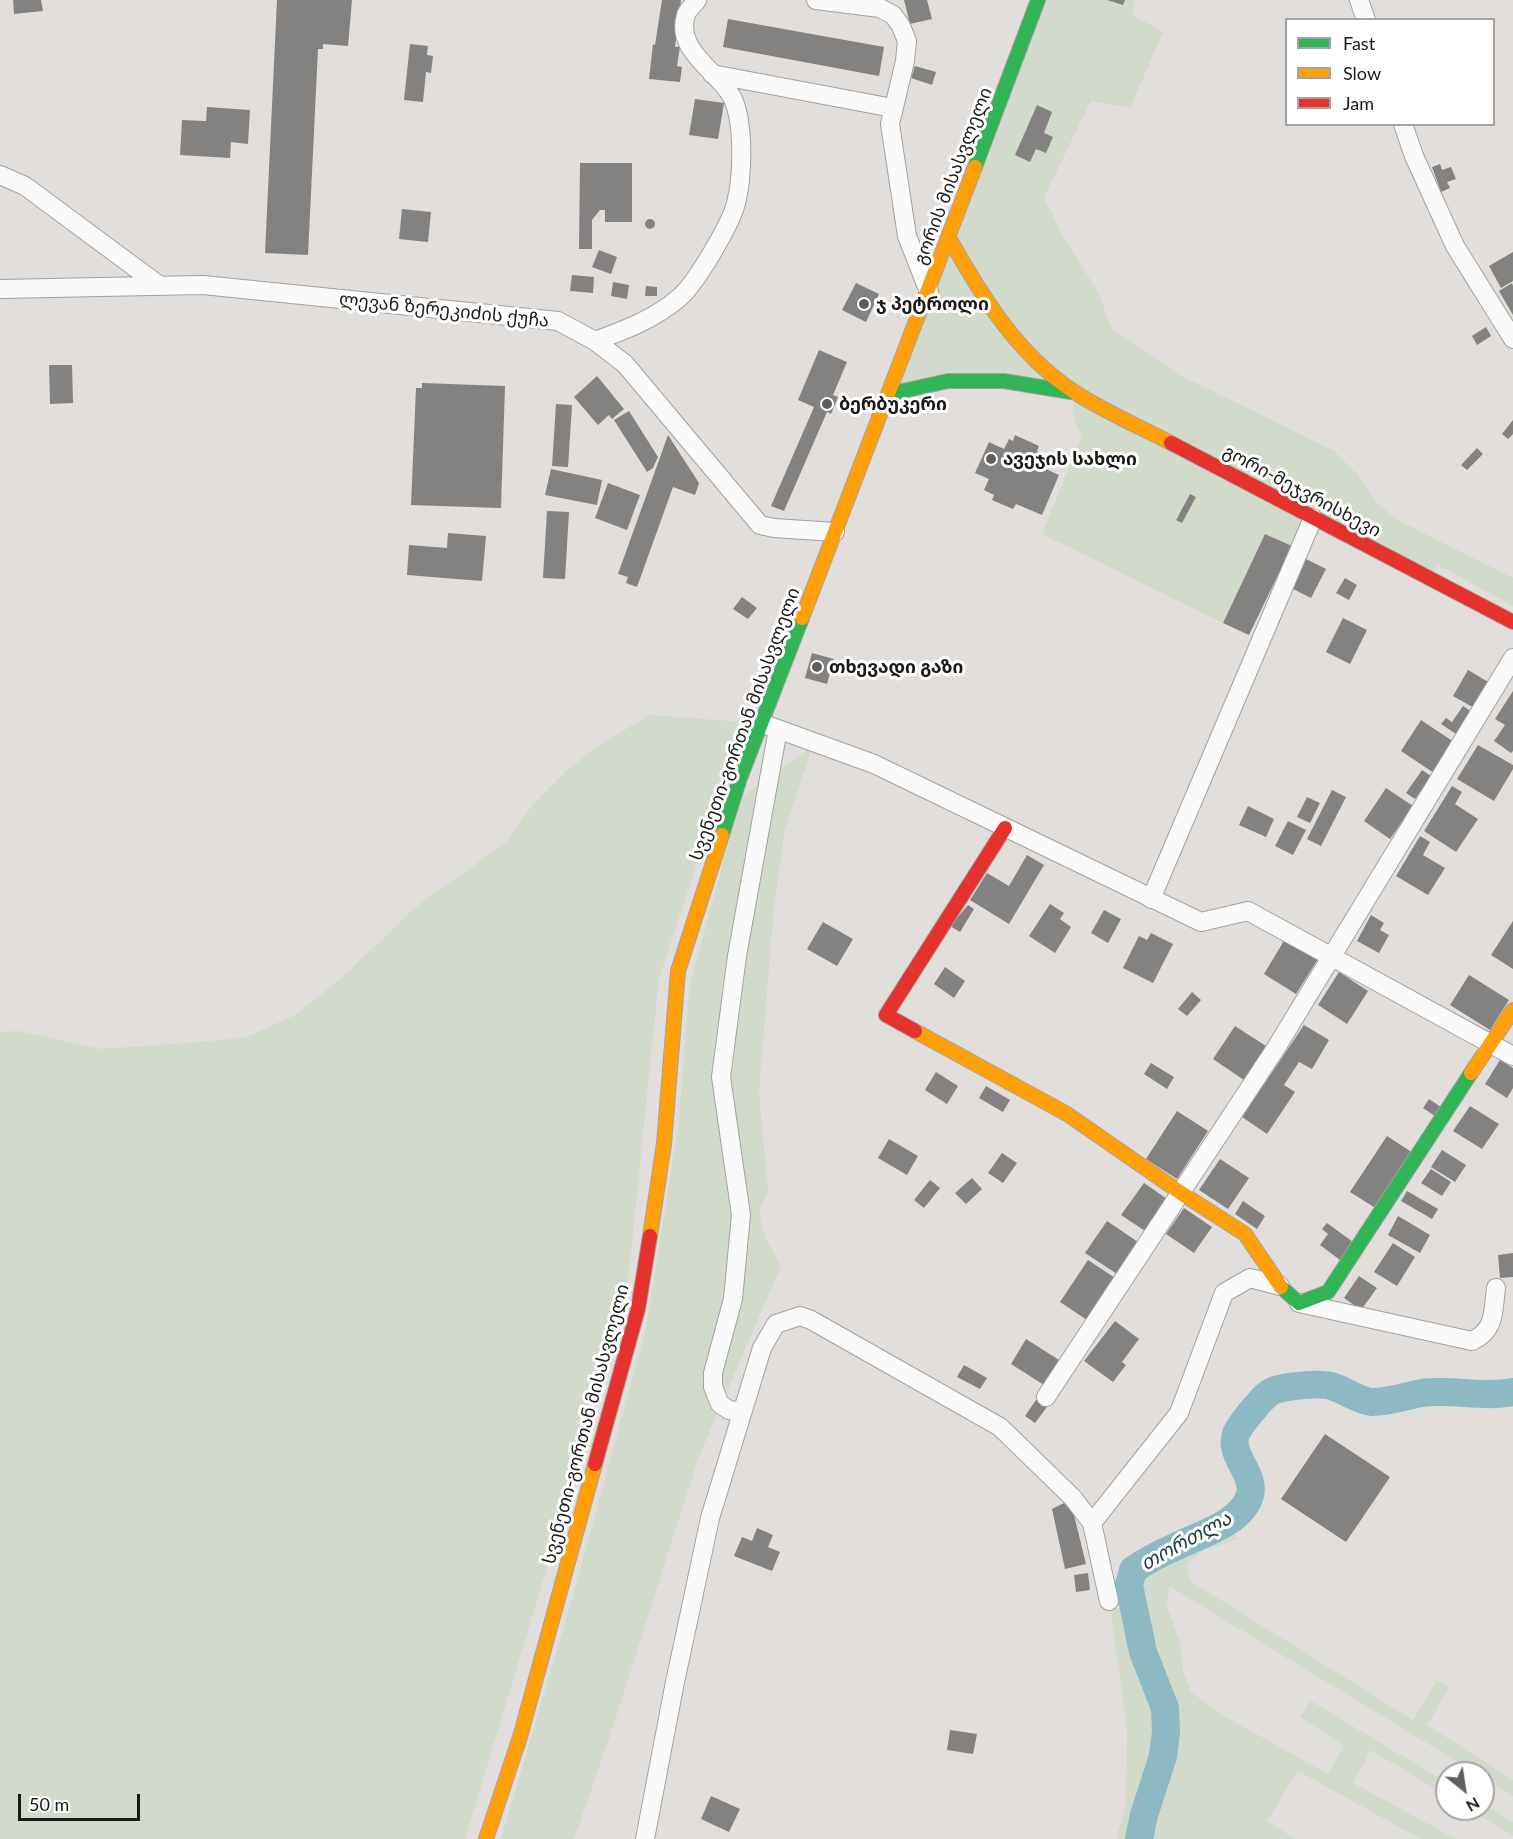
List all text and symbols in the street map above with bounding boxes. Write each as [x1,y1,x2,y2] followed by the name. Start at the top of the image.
[1285,18,1495,126] legend
[1343,32,1375,54] text: Fast
[1343,62,1381,84] text: Slow
[909,84,997,268] street label: გორის მისასვლელი
[1343,92,1374,114] text: Jam
[338,288,550,332] street label: ლევან ზერეკიძის ქუჩა
[876,293,989,315] place label: ჯ პეტროლი
[857,297,871,311] marker: ჯ პეტროლი
[839,393,947,415] place label: ბერბუკერი
[820,397,834,411] marker: ბერბუკერი
[1219,440,1385,542] street label: გორი-მეჯვრისხევი
[1003,448,1137,470] place label: ავეჯის სახლი
[984,452,998,466] marker: ავეჯის სახლი
[685,585,805,863] street label: სვენეთი-გორთან მისასვლელი
[829,656,963,678] place label: თხევადი გაზი
[810,660,824,674] marker: თხევადი გაზი
[538,1282,634,1566] street label: სვენეთი-გორთან მისასვლელი
[1136,1506,1236,1576] water label: თორთლა
[1435,1761,1495,1821] north arrow
[21,1782,142,1820] scale bar
[29,1793,69,1815] text: 50 m
[1463,1794,1483,1817] text: N

